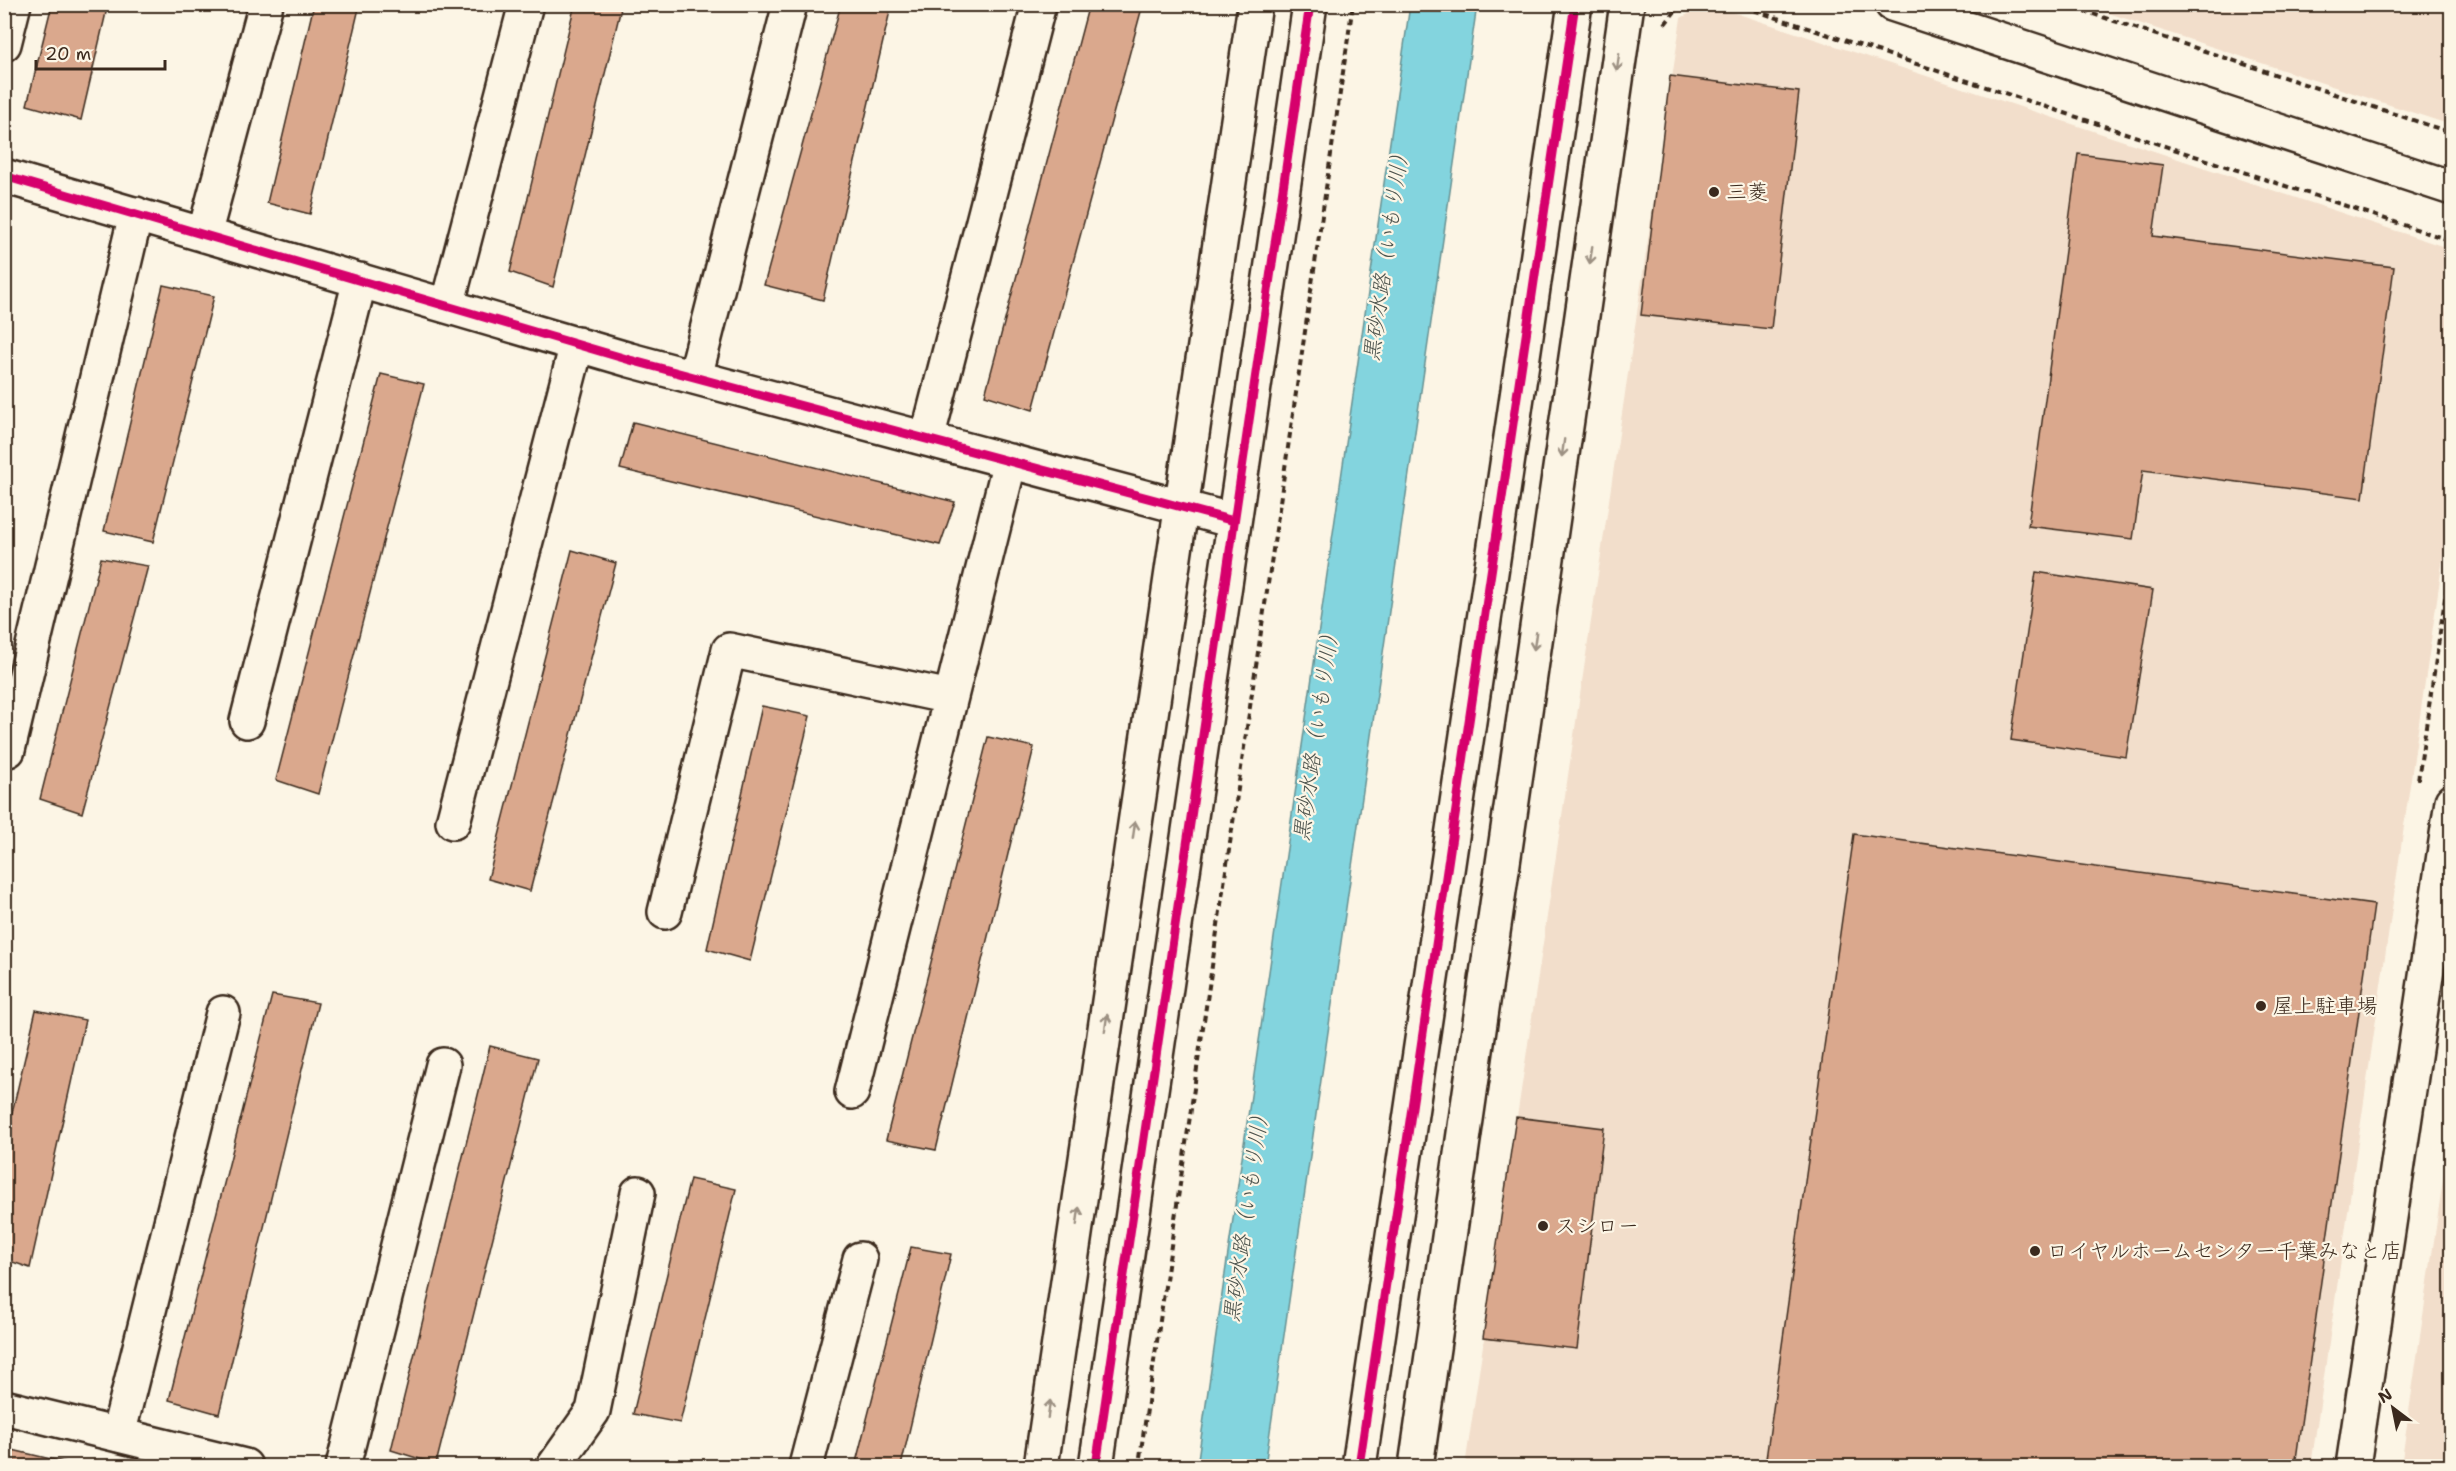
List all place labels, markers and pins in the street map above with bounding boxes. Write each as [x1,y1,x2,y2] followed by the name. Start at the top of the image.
[1726,178,1768,206] place label: 三菱
[1707,185,1721,199] marker: 三菱
[2273,992,2378,1020] place label: 屋上駐車場
[2254,999,2268,1013] marker: 屋上駐車場
[1555,1212,1639,1240] place label: スシロー
[1536,1219,1550,1233] marker: スシロー
[2047,1237,2402,1265] place label: ロイヤルホームセンター千葉みなと店
[2028,1244,2042,1258] marker: ロイヤルホームセンター千葉みなと店

